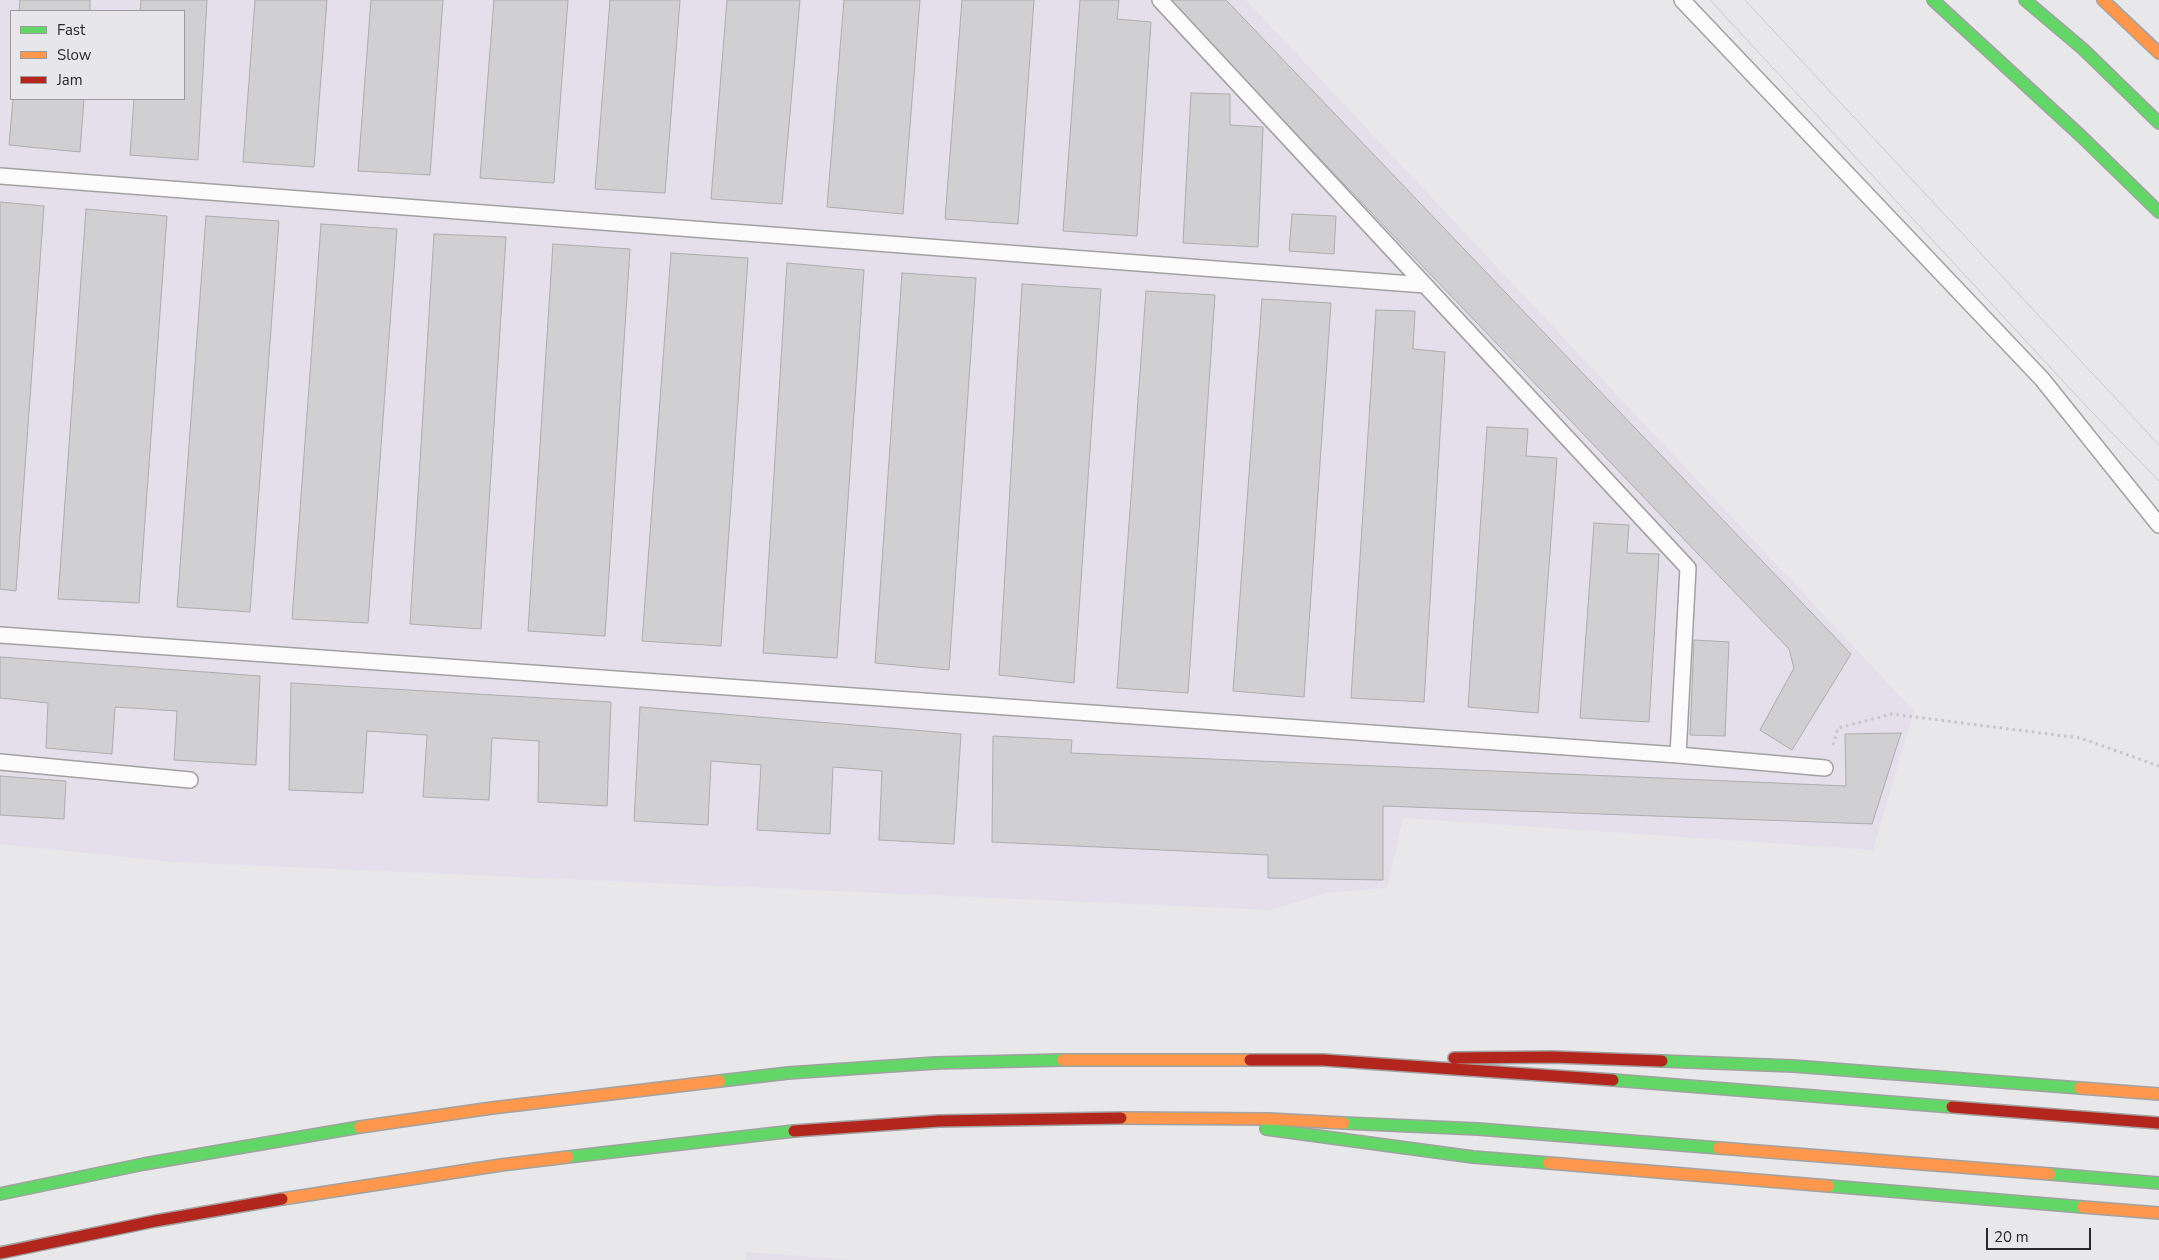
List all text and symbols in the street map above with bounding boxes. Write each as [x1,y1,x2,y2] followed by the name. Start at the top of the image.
[10,10,185,100] legend
[57,20,85,40] text: Fast
[57,45,91,65] text: Slow
[57,70,83,90] text: Jam
[1989,1218,2094,1250] scale bar
[1994,1227,2029,1247] text: 20 m

